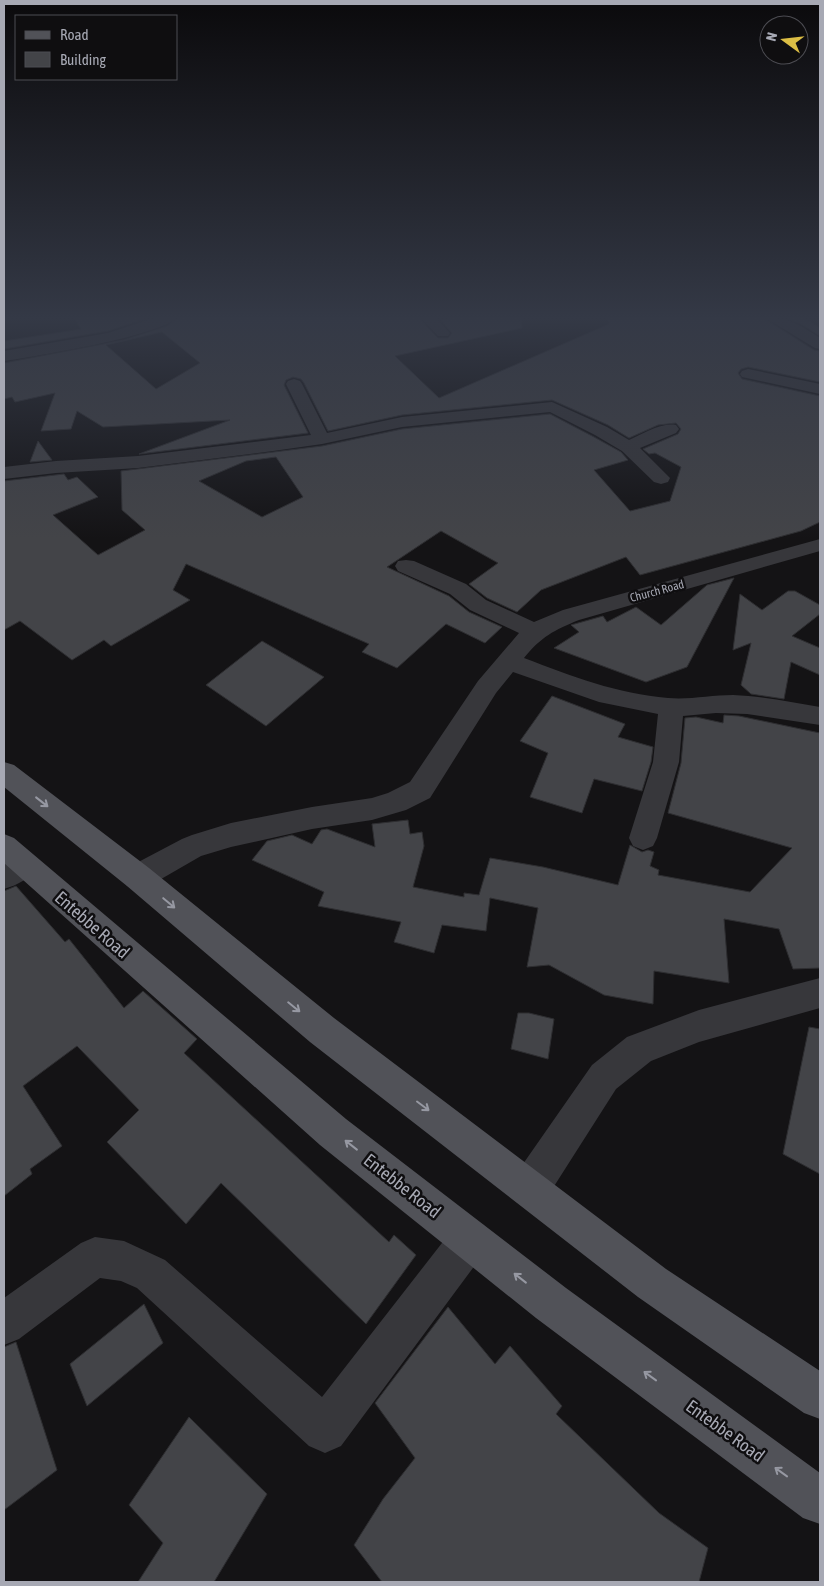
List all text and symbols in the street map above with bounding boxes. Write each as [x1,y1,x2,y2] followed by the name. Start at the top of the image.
[15,15,178,80] legend
[759,15,809,65] north arrow
[60,26,89,43] text: Road
[763,31,780,43] text: N
[60,51,106,68] text: Building
[628,577,686,605] street label: Church Road
[35,796,48,807] one-way arrow
[51,887,134,963] street label: Entebbe Road
[162,898,175,909] one-way arrow
[287,1002,300,1013] one-way arrow
[416,1101,429,1112] one-way arrow
[345,1140,358,1151] one-way arrow
[360,1149,445,1222] street label: Entebbe Road
[514,1273,527,1284] one-way arrow
[644,1370,657,1381] one-way arrow
[682,1395,769,1466] street label: Entebbe Road
[774,1467,788,1477] one-way arrow

